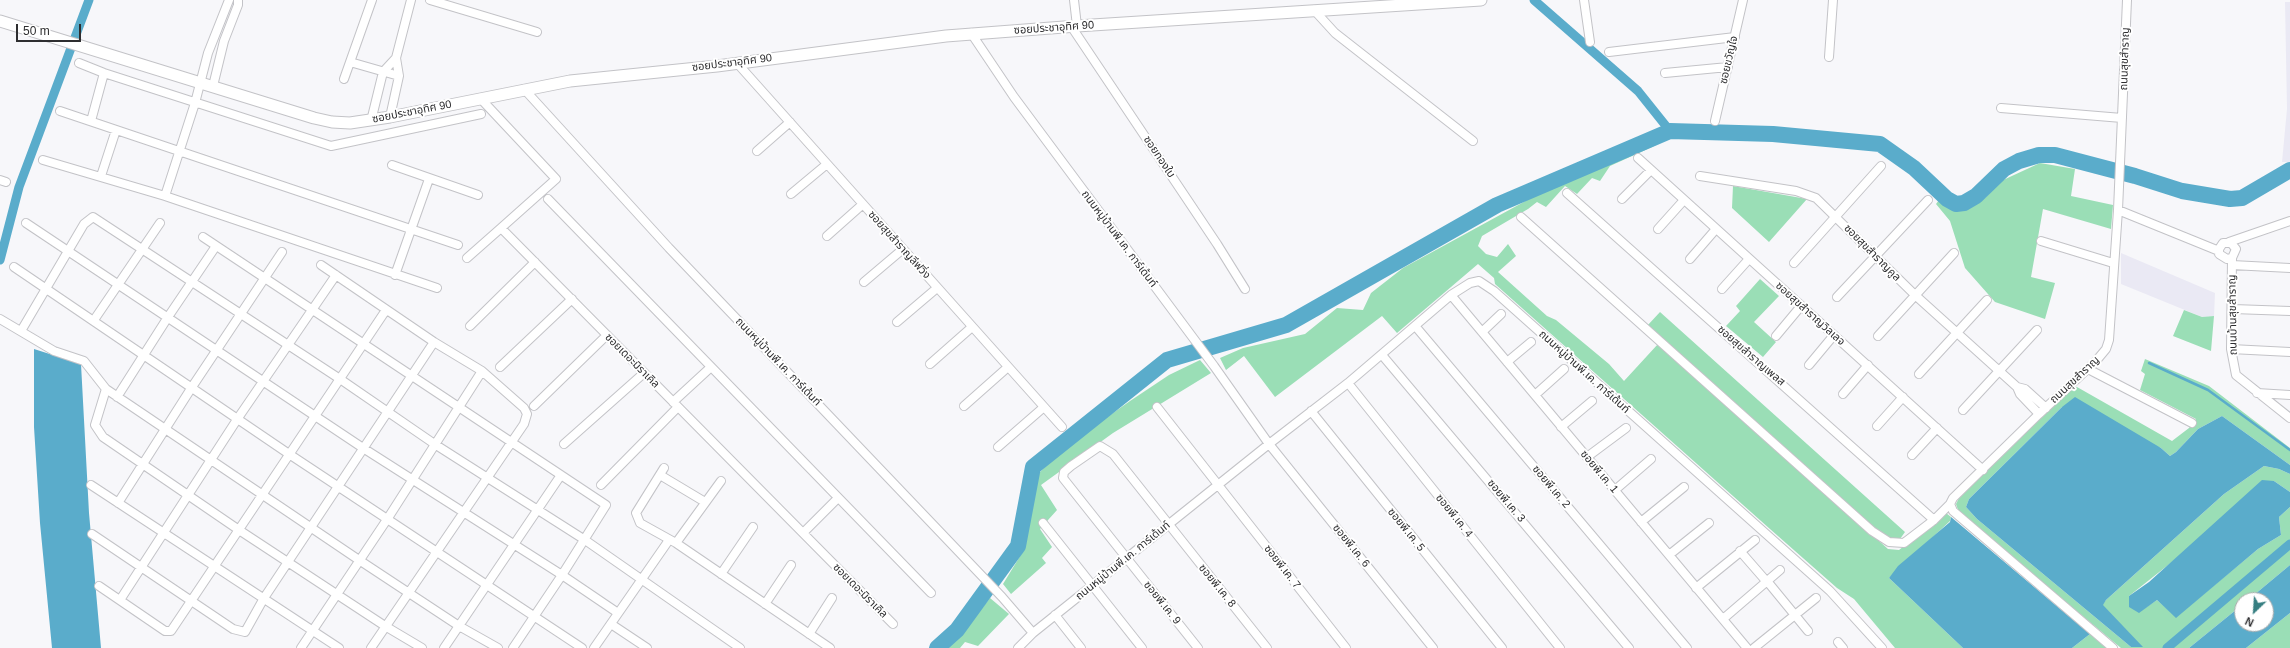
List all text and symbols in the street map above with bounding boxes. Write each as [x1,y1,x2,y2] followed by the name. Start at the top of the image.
[18,16,83,42] scale bar
[1013,19,1095,37] street label: ซอยประชาอุทิศ 90
[23,24,50,38] text: 50 m
[2117,27,2133,91] street label: ถนนสุขสำราญ
[1717,35,1741,85] street label: ซอยขวัญใจ
[691,52,773,74] street label: ซอยประชาอุทิศ 90
[371,98,453,126] street label: ซอยประชาอุทิศ 90
[1140,134,1178,180] street label: ซอยทองใบ
[1078,188,1160,290] street label: ถนนหมู่บ้านพี.เค. การ์เด้นท์
[865,208,933,282] street label: ซอยสุขสำราญลีฟวิ่ง
[1841,222,1903,284] street label: ซอยสุขสำราญคูล
[2226,274,2240,356] street label: ถนนบ้านสุขสำราญ
[1773,279,1847,349] street label: ซอยสุขสำราญวิลเลจ
[732,315,824,409] street label: ถนนหมู่บ้านพี.เค. การ์เด้นท์
[1715,323,1787,389] street label: ซอยสุขสำราญเพลส
[1536,328,1632,416] street label: ถนนหมู่บ้านพี.เค. การ์เด้นท์
[602,331,662,391] street label: ซอยเดอะมิราเคิล
[2047,354,2103,406] street label: ถนนสุขสำราญ
[1577,448,1621,496] street label: ซอยพี.เค. 1
[1529,463,1573,511] street label: ซอยพี.เค. 2
[1484,477,1528,525] street label: ซอยพี.เค. 3
[1433,492,1475,540] street label: ซอยพี.เค. 4
[1385,506,1427,554] street label: ซอยพี.เค. 5
[1073,519,1173,603] street label: ถนนหมู่บ้านพี.เค. การ์เด้นท์
[1330,522,1372,570] street label: ซอยพี.เค. 6
[1261,543,1303,591] street label: ซอยพี.เค. 7
[830,561,890,621] street label: ซอยเดอะมิราเคิล
[1196,562,1238,610] street label: ซอยพี.เค. 8
[1141,579,1183,627] street label: ซอยพี.เค. 9
[2234,592,2274,632] north arrow
[2243,615,2255,629] text: N

